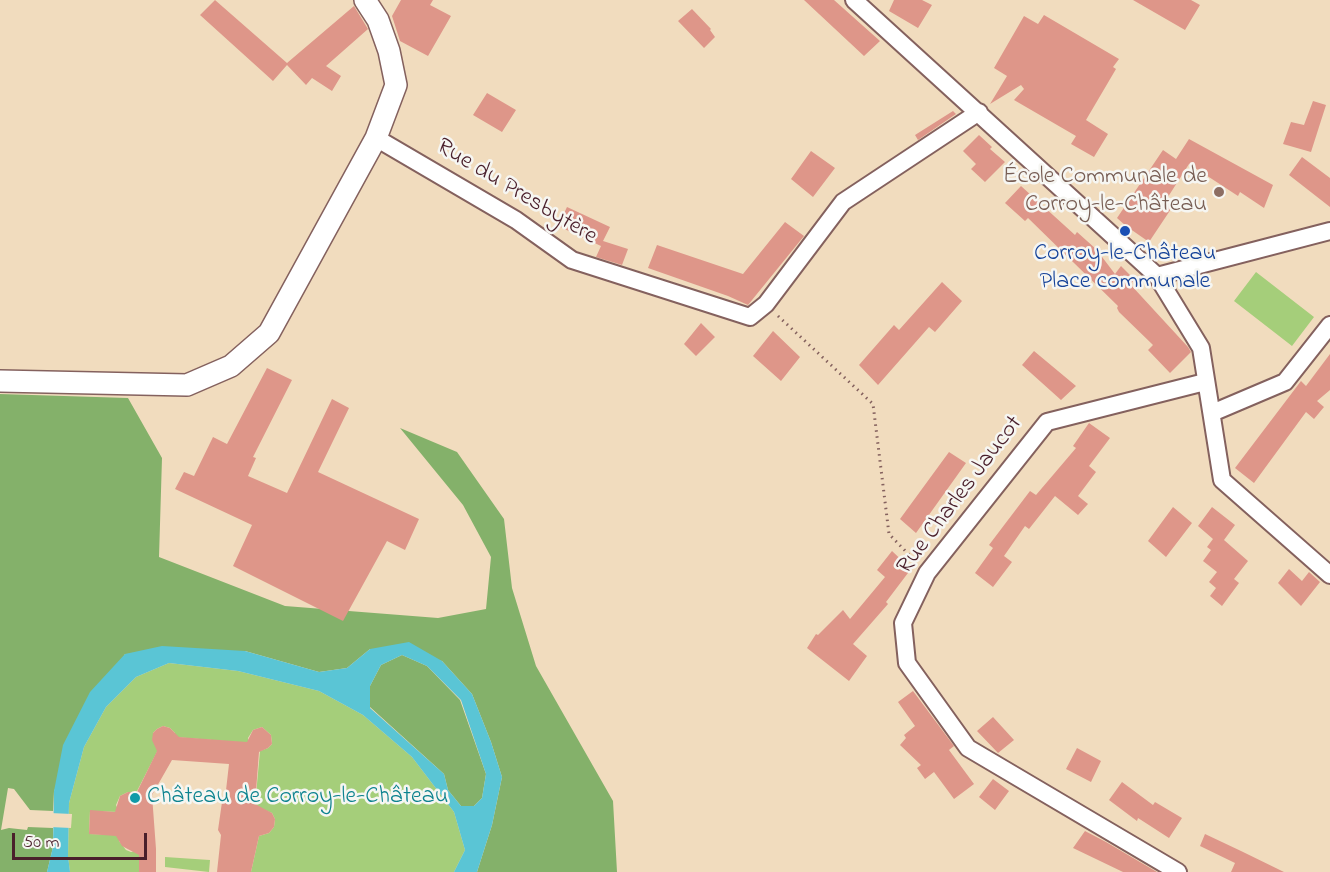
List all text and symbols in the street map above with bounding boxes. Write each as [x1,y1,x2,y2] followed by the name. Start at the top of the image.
[430,134,602,252] street label: Rue du Presbytère
[1003,164,1207,220] place label: École Communale de Corroy-le-Château
[1212,185,1226,199] marker: École Communale de Corroy-le-Château
[1118,224,1132,238] marker: Corroy-le-Château Place communale
[1034,241,1216,297] place label: Corroy-le-Château Place communale
[892,411,1030,581] street label: Rue Charles Jaucot
[147,784,448,812] place label: Château de Corroy-le-Château
[128,791,142,805] marker: Château de Corroy-le-Château
[15,821,150,859] scale bar
[23,830,60,856] text: 50 m

